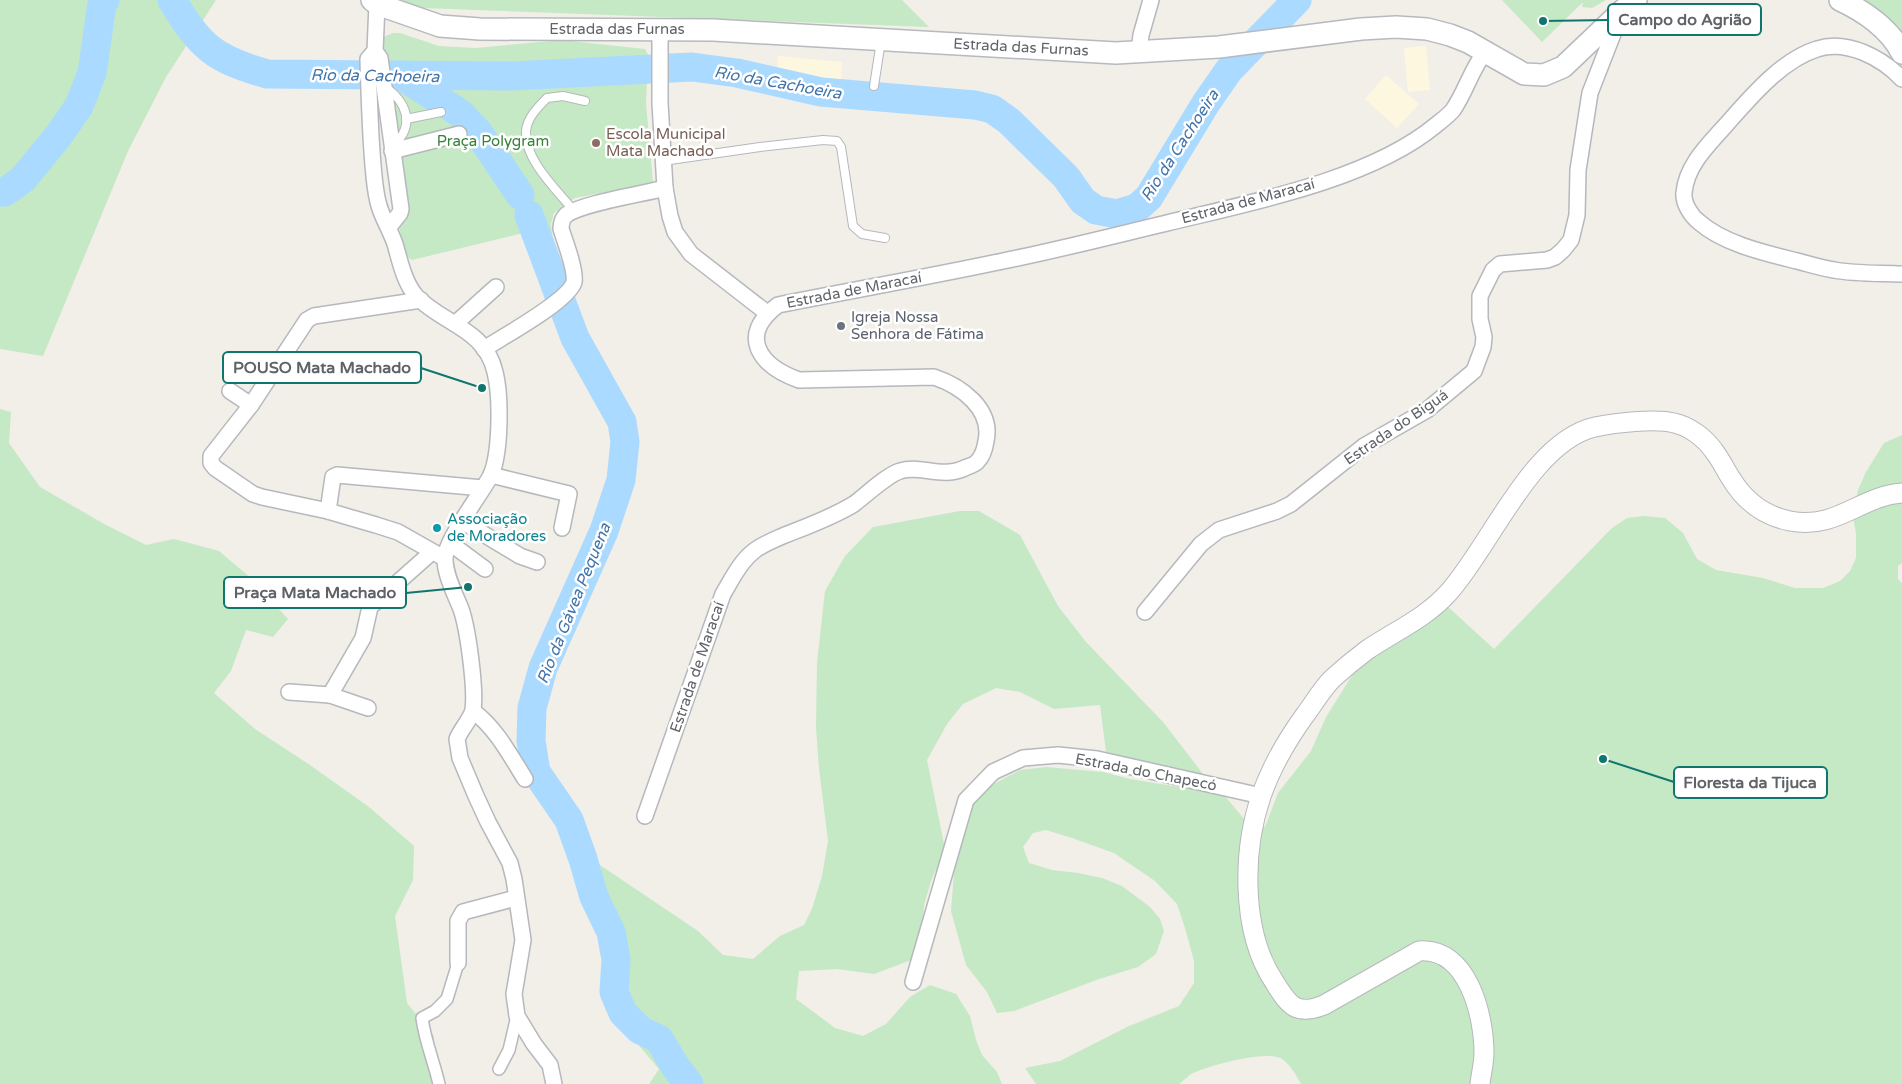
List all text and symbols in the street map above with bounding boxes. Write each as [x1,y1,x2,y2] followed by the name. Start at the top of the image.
[1608,4,1761,35] callout: Campo do Agrião
[1618,10,1752,30] text: Campo do Agrião
[549,20,685,38] street label: Estrada das Furnas
[953,34,1089,60] street label: Estrada das Furnas
[713,62,844,104] water label: Rio da Cachoeira
[310,65,441,87] water label: Rio da Cachoeira
[1136,85,1224,205] water label: Rio da Cachoeira
[606,125,725,160] place label: Escola Municipal Mata Machado
[437,132,549,150] park label: Praça Polygram
[590,137,602,149] marker: Escola Municipal Mata Machado
[1179,174,1317,227] street label: Estrada de Maracaí
[785,268,923,312] street label: Estrada de Maracaí
[851,308,984,343] place label: Igreja Nossa Senhora de Fátima
[835,320,847,332] marker: Igreja Nossa Senhora de Fátima
[223,352,421,383] callout: POUSO Mata Machado
[233,358,411,378] text: POUSO Mata Machado
[1340,385,1452,469] street label: Estrada do Biguá
[447,510,546,545] place label: Associação de Moradores
[533,519,616,687] water label: Rio da Gávea Pequena
[431,522,443,534] marker: Associação de Moradores
[224,577,406,608] callout: Praça Mata Machado
[234,583,397,603] text: Praça Mata Machado
[666,599,728,735] street label: Estrada de Maracaí
[1074,749,1218,795] street label: Estrada do Chapecó
[1674,767,1827,798] callout: Floresta da Tijuca
[1683,773,1817,793] text: Floresta da Tijuca

